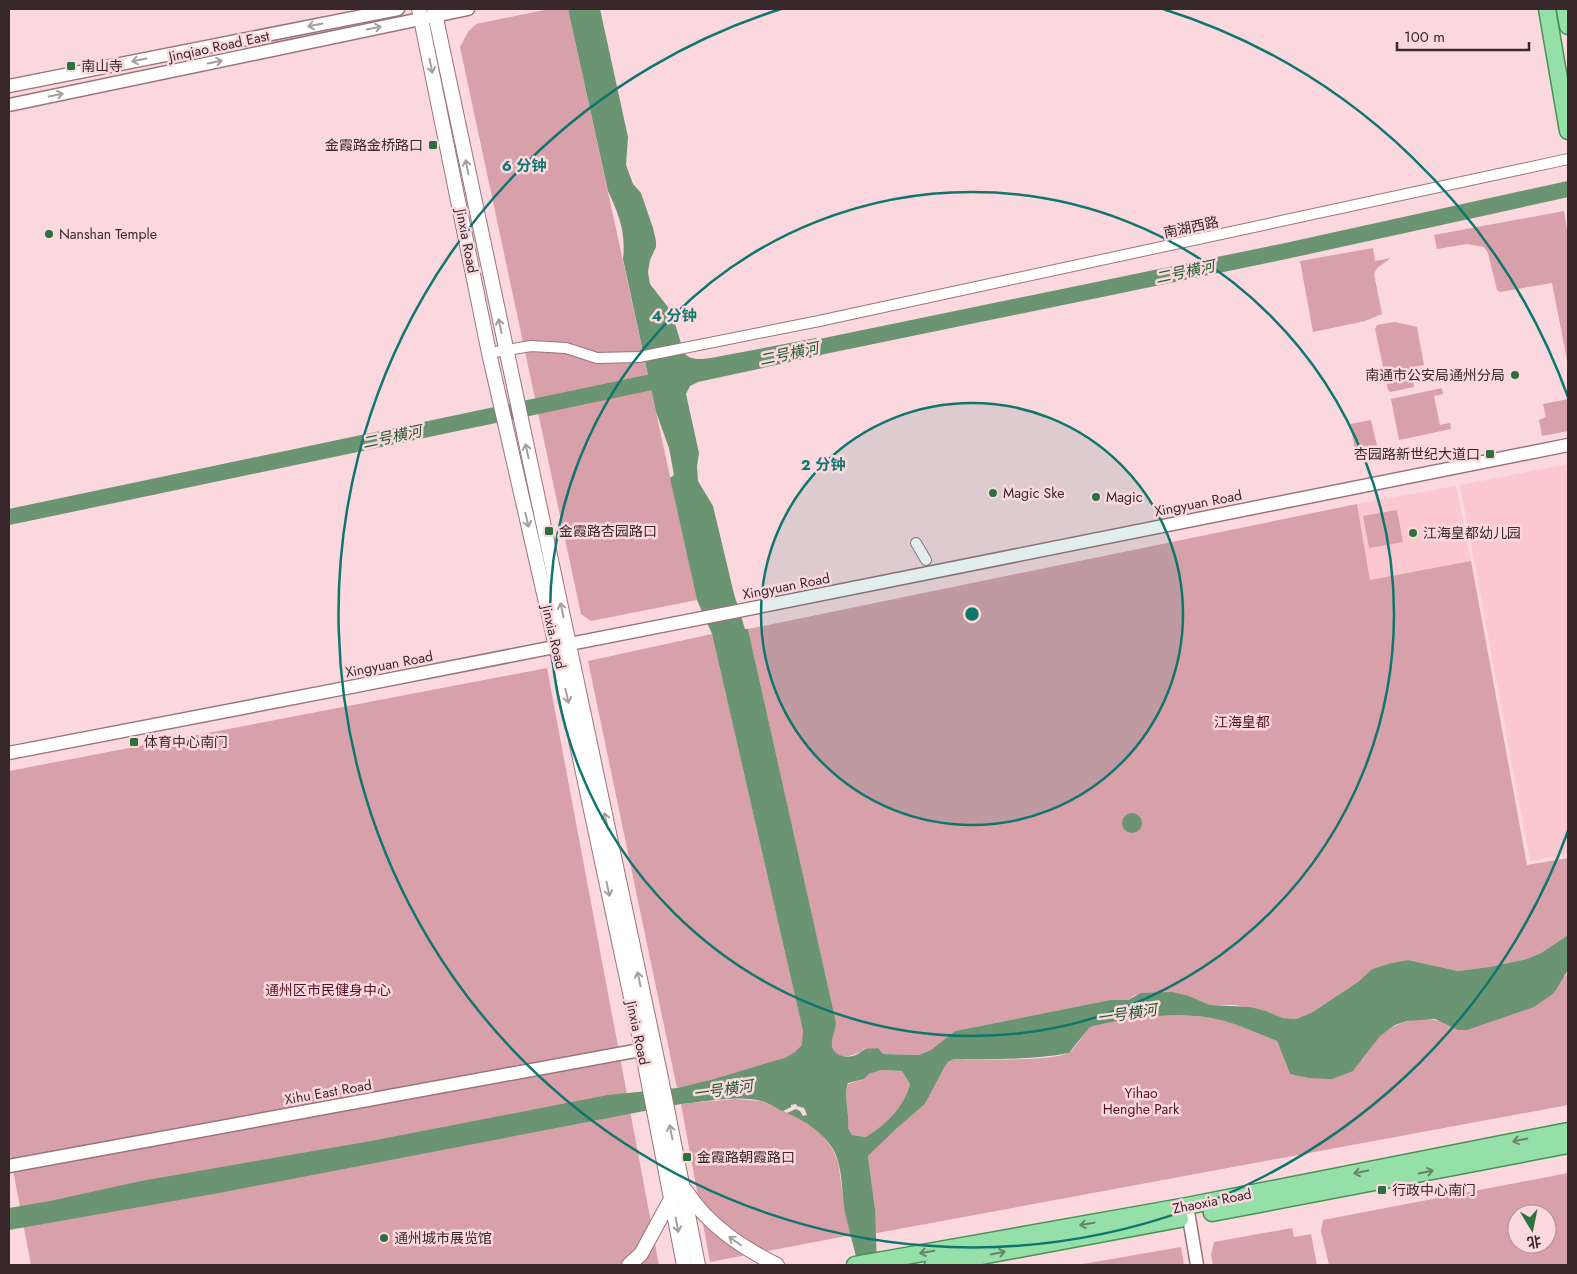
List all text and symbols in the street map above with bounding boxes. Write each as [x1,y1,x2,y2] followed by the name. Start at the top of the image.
[1397,20,1530,52] scale bar
[308,21,324,30] one-way arrow
[366,23,382,33] one-way arrow
[165,25,272,67] street label: Jinqiao Road East
[1404,26,1445,48] text: 100 m
[81,56,123,76] place label: 南山寺
[131,56,147,66] one-way arrow
[207,57,223,66] one-way arrow
[427,58,437,74] one-way arrow
[65,60,77,72] marker: 南山寺
[48,90,64,100] one-way arrow
[325,135,423,155] place label: 金霞路金桥路口
[427,139,439,151] marker: 金霞路金桥路口
[502,155,546,177] text: 6 分钟
[462,159,471,175] one-way arrow
[451,205,483,275] street label: Jinxia Road
[1162,211,1220,243] street label: 南湖西路
[59,224,157,244] place label: Nanshan Temple
[43,228,55,240] marker: Nanshan Temple
[1153,254,1220,289] water label: 二号横河
[652,305,696,327] text: 4 分钟
[495,318,505,334] one-way arrow
[757,336,824,371] water label: 二号横河
[1365,365,1505,385] place label: 南通市公安局通州分局
[1509,369,1521,381] marker: 南通市公安局通州分局
[360,419,427,454] water label: 二号横河
[522,444,532,460] one-way arrow
[1354,444,1480,464] place label: 杏园路新世纪大道口
[1484,448,1496,460] marker: 杏园路新世纪大道口
[801,454,845,476] text: 2 分钟
[1003,483,1064,503] place label: Magic Ske
[1153,485,1243,521] street label: Xingyuan Road
[987,487,999,499] marker: Magic Ske
[1106,487,1142,507] place label: Magic
[1090,491,1102,503] marker: Magic
[523,512,532,528] one-way arrow
[559,521,657,541] place label: 金霞路杏园路口
[1423,523,1521,543] place label: 江海皇都幼儿园
[543,525,555,537] marker: 金霞路杏园路口
[1407,527,1419,539] marker: 江海皇都幼儿园
[741,568,831,604] street label: Xingyuan Road
[536,601,571,671] street label: Jinxia Road
[557,602,566,618] one-way arrow
[963,605,981,623] centre of rings
[344,646,434,682] street label: Xingyuan Road
[563,688,572,704] one-way arrow
[1214,712,1270,732] park label: 江海皇都
[144,732,228,752] place label: 体育中心南门
[128,736,140,748] marker: 体育中心南门
[601,813,610,829] one-way arrow
[604,881,613,897] one-way arrow
[634,972,643,988] one-way arrow
[265,980,391,1000] park label: 通州区市民健身中心
[621,997,655,1067] street label: Jinxia Road
[1096,999,1161,1029] water label: 一号横河
[283,1074,373,1110] street label: Xihu East Road
[692,1075,757,1105] water label: 一号横河
[1103,1083,1180,1119] park label: Yihao Henghe Park
[666,1124,676,1140] one-way arrow
[1513,1136,1529,1146] one-way arrow
[697,1147,795,1167] place label: 金霞路朝霞路口
[681,1151,693,1163] marker: 金霞路朝霞路口
[1417,1167,1433,1177] one-way arrow
[1353,1168,1369,1177] one-way arrow
[1392,1180,1476,1200] place label: 行政中心南门
[1171,1184,1253,1218] street label: Zhaoxia Road
[1376,1184,1388,1196] marker: 行政中心南门
[1507,1204,1557,1254] north arrow
[672,1217,682,1233] one-way arrow
[1079,1220,1095,1230] one-way arrow
[394,1228,492,1248] place label: 通州城市展览馆
[1526,1231,1543,1253] text: 北
[378,1232,390,1244] marker: 通州城市展览馆
[728,1236,742,1246] one-way arrow
[919,1247,935,1257] one-way arrow
[990,1248,1006,1257] one-way arrow

